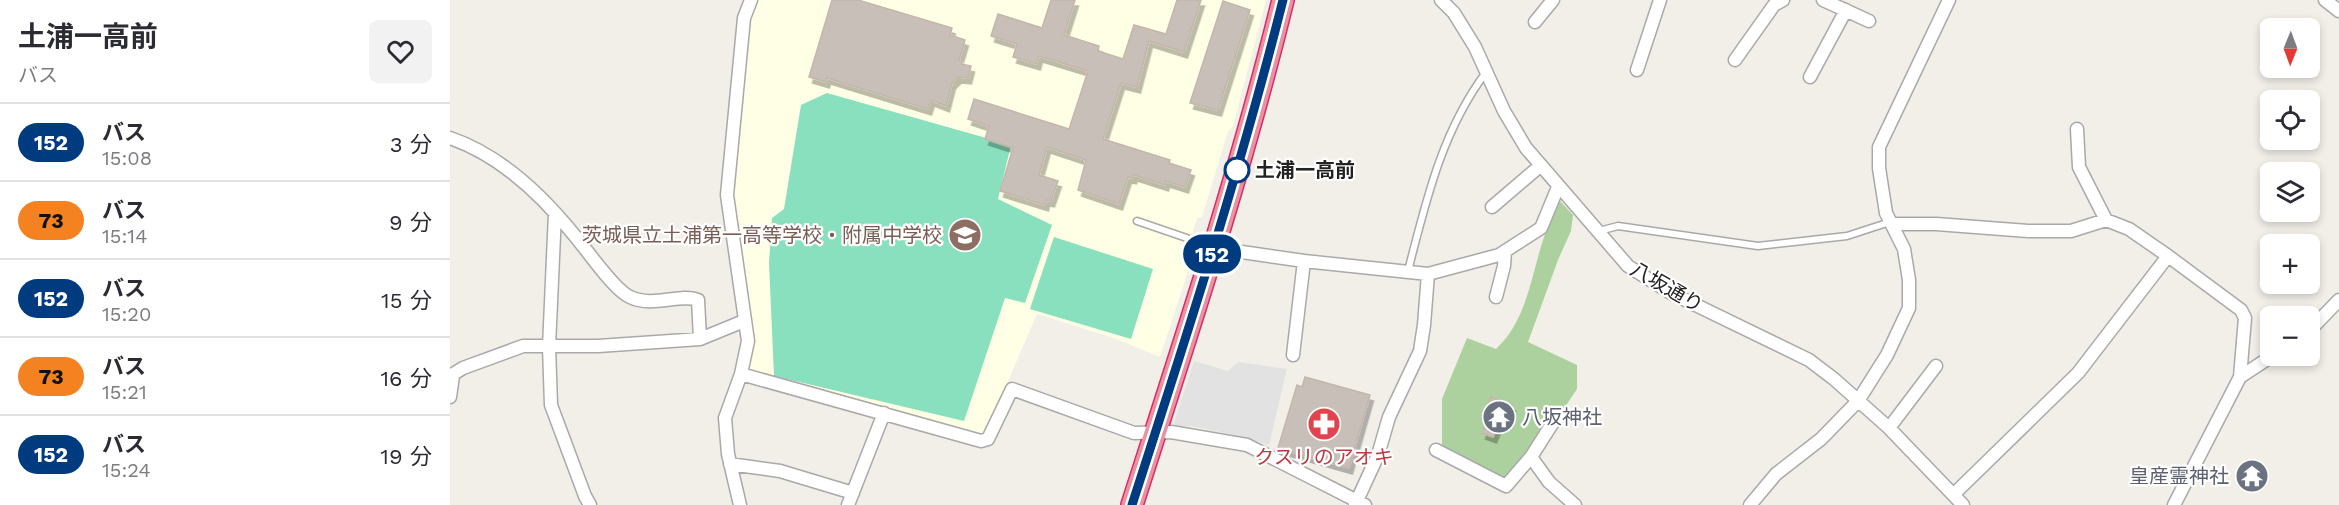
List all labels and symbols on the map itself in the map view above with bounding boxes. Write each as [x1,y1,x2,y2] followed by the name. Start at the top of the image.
[2260,18,2320,78] north arrow
[1224,157,1250,183] marker: 土浦一高前
[1255,158,1355,182] place label: 土浦一高前
[947,217,983,253] school or university icon: 茨城県立土浦第一高等学校・附属中学校
[582,223,942,247] place label: 茨城県立土浦第一高等学校・附属中学校
[1178,234,1246,274] line badge: 152
[1626,257,1708,317] street label: 八坂通り
[1481,399,1517,435] temple icon: 八坂神社
[1522,405,1602,429] place label: 八坂神社
[1306,406,1342,442] pharmacy icon: クスリのアオキ
[1254,445,1394,469] place label: クスリのアオキ
[2234,458,2270,494] temple icon: 皇産霊神社
[2129,464,2229,488] place label: 皇産霊神社

